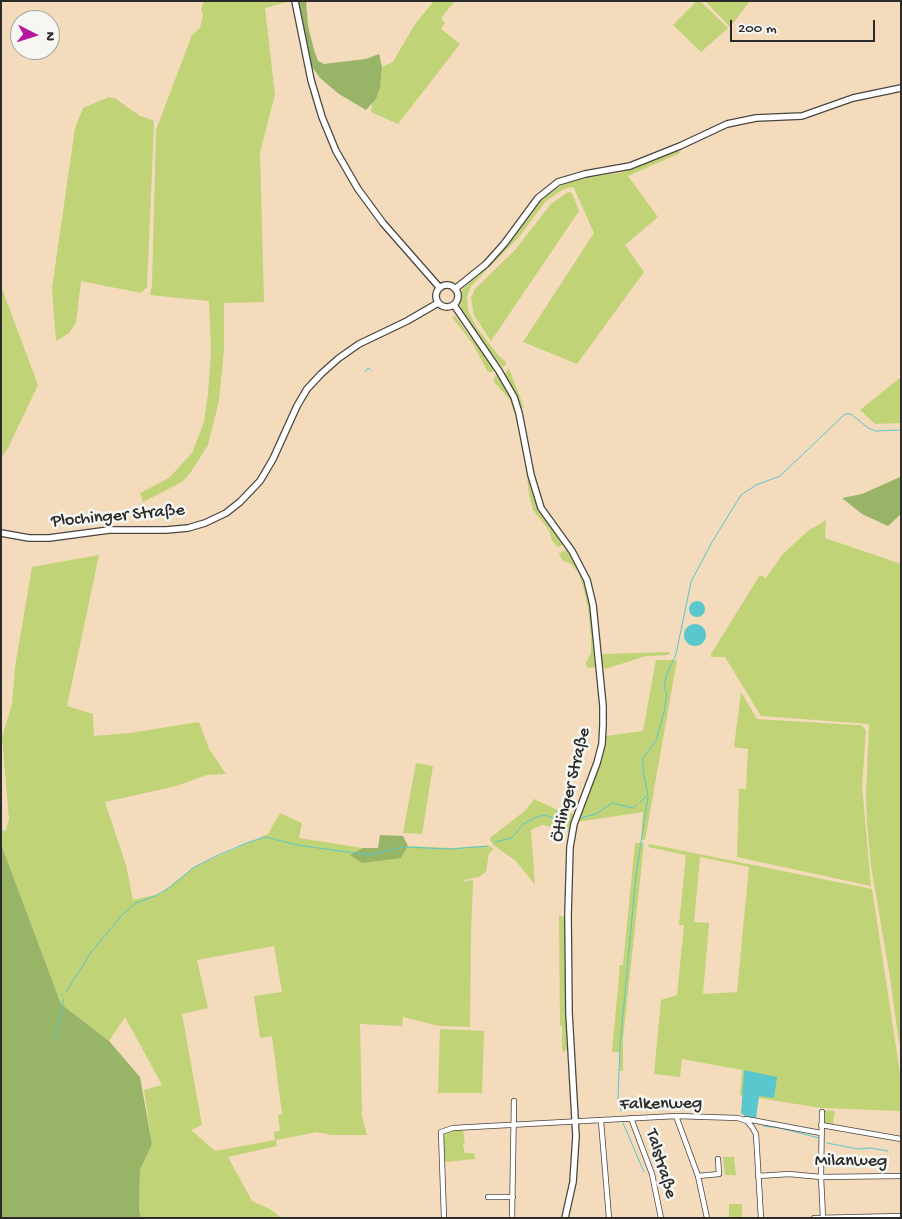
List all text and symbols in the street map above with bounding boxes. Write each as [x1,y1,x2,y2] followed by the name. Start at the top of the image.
[10,10,60,60] north arrow
[732,10,877,42] scale bar
[738,20,777,38] text: 200 m
[41,31,58,42] text: N
[50,500,186,534] street label: Plochinger Straße
[547,726,597,844] street label: Ötlinger Straße
[620,1093,702,1117] street label: Falkenweg
[639,1127,681,1201] street label: Talstraße
[815,1151,887,1173] street label: Milanweg

